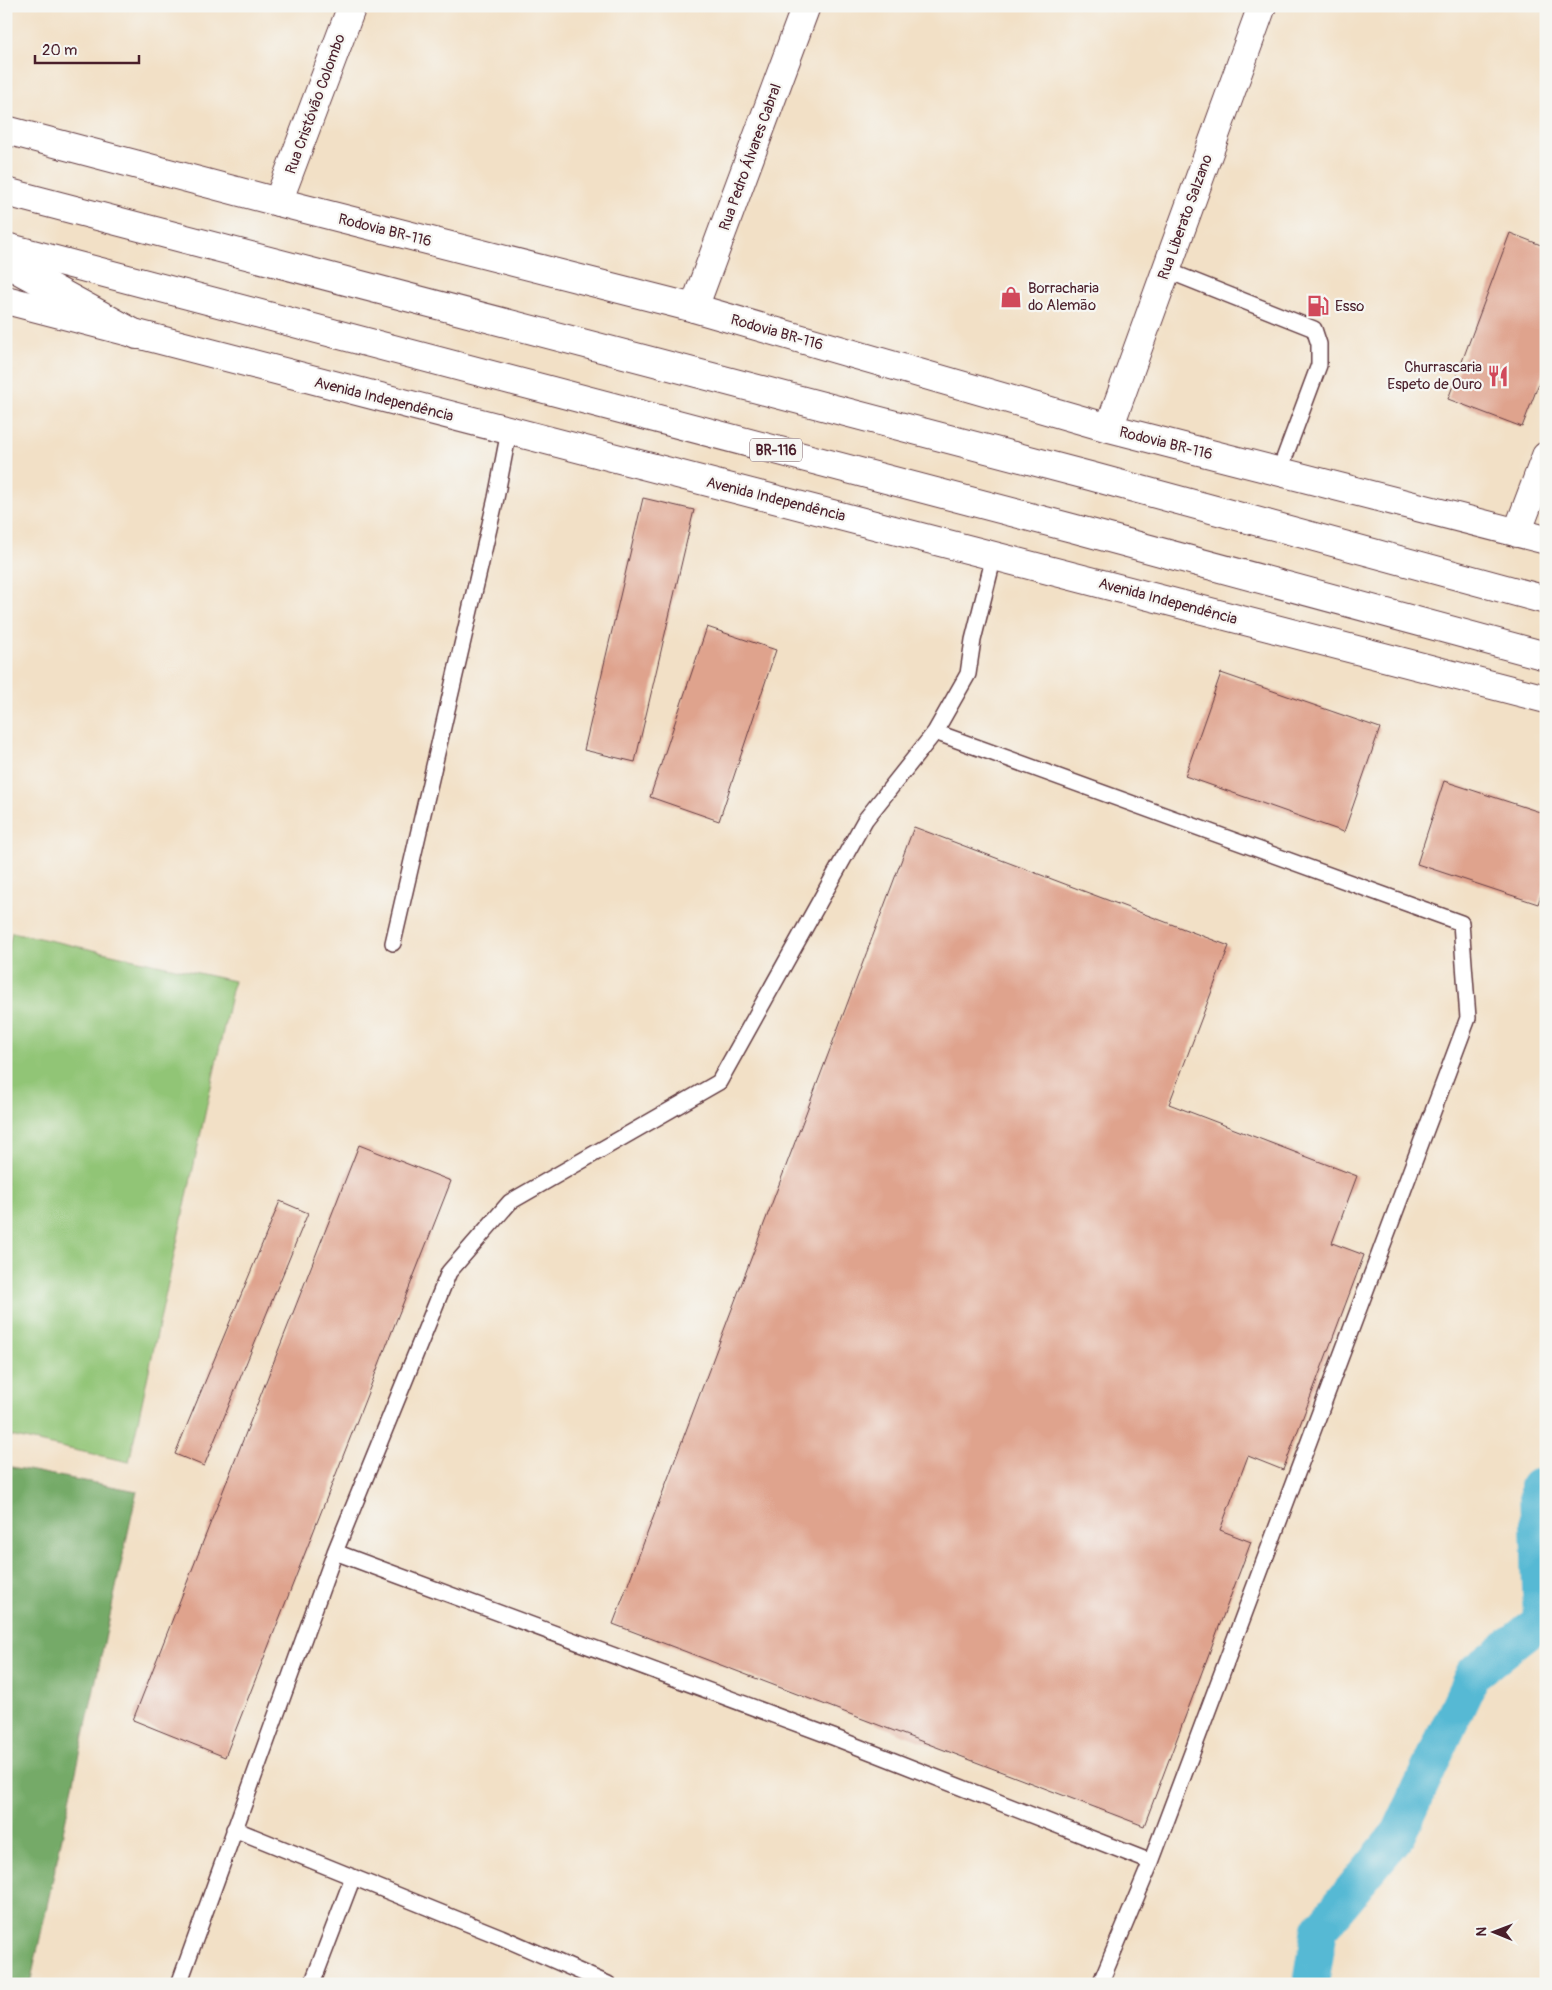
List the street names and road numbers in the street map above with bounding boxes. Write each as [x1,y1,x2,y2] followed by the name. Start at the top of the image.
[281,32,350,177] street label: Rua Cristóvão Colombo
[715,81,786,233] street label: Rua Pedro Álvares Cabral
[1154,152,1217,282] street label: Rua Liberato Salzano
[336,210,434,251] street label: Rodovia BR-116
[728,310,825,355] street label: Rodovia BR-116
[312,373,455,426] street label: Avenida Independência
[1117,423,1215,464] street label: Rodovia BR-116
[750,438,802,462] road number: BR-116
[704,473,847,526] street label: Avenida Independência
[1096,574,1239,629] street label: Avenida Independência

